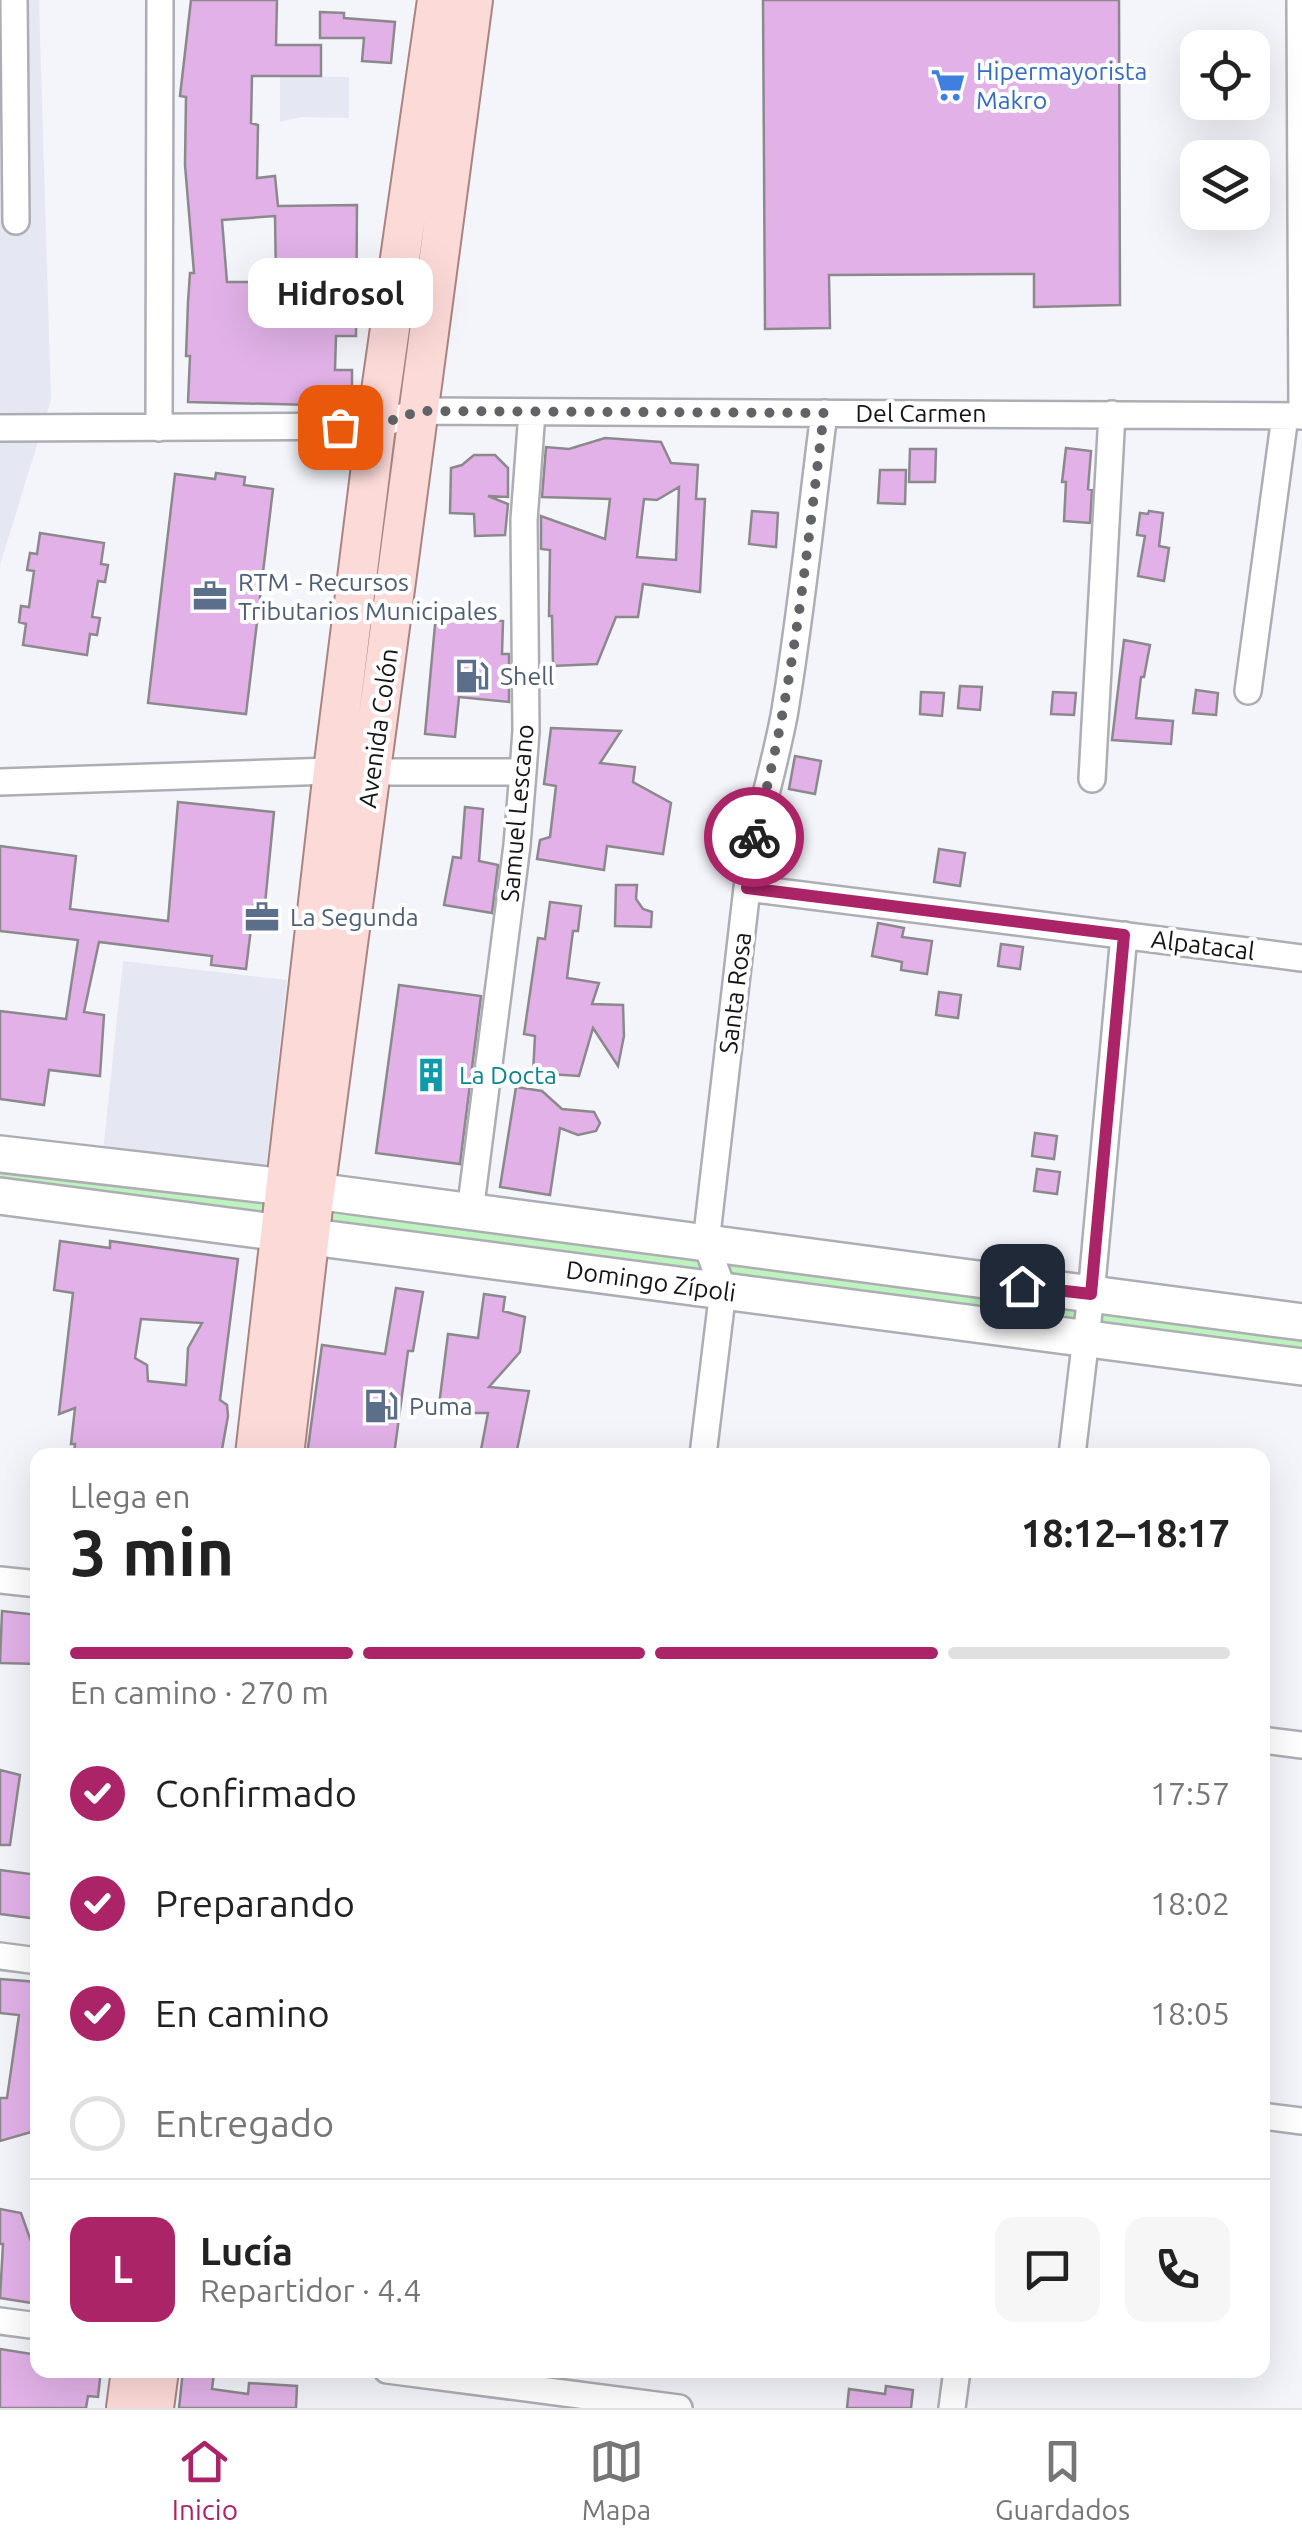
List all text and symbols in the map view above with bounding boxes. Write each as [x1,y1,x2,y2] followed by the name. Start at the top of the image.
[1180,30,1270,230] map controls
[1180,30,1270,120] button: locate
[976,57,1147,114] place label: Hipermayorista Makro
[929,66,967,104] supermarket icon: Hipermayorista Makro
[1180,140,1270,230] button: layers
[248,257,432,327] callout: Hidrosol
[277,275,404,311] text: Hidrosol
[298,385,383,470] pin
[855,399,987,427] street label: Del Carmen
[313,400,368,455] icon: bag
[238,568,498,625] place label: RTM - Recursos Tributarios Municipales
[191,577,229,615] office icon: RTM - Recursos Tributarios Municipales
[353,646,403,810] street label: Avenida Colón
[453,657,491,695] fuel station icon: Shell
[500,662,554,690] place label: Shell
[495,723,539,903] street label: Samuel Lescano
[704,787,804,887] courier
[727,810,782,865] icon: bike
[243,898,281,936] office icon: La Segunda
[290,903,419,931] place label: La Segunda
[1150,925,1256,965] street label: Alpatacal
[714,931,756,1055] street label: Santa Rosa
[412,1056,450,1094] building icon: La Docta
[459,1061,557,1089] place label: La Docta
[980,1244,1065,1329] pin
[564,1255,738,1307] street label: Domingo Zípoli
[995,1259,1050,1314] icon: home
[362,1387,400,1425] fuel station icon: Puma
[409,1392,473,1420] place label: Puma
[70,1478,190,1514] text: Llega en
[1021,1512,1230,1554] text: 18:12–18:17
[70,1515,234,1588] text: 3 min
[70,1674,329,1710] text: En camino · 270 m
[70,1766,125,1821] icon: check
[155,1772,357,1814] text: Confirmado
[1150,1775,1230,1811] text: 17:57
[70,1876,125,1931] icon: check
[155,1882,355,1924] text: Preparando
[1150,1885,1230,1921] text: 18:02
[70,1986,125,2041] icon: check
[155,1992,330,2034] text: En camino
[1150,1995,1230,2031] text: 18:05
[155,2102,334,2144] text: Entregado
[995,2217,1100,2322] button: chat
[1125,2217,1230,2322] button: phone
[200,2230,293,2272] text: Lucía
[112,2248,133,2290] text: L
[200,2272,421,2308] text: Repartidor · 4.4
[172,2434,238,2525] tab: Inicio
[582,2434,651,2525] tab: Mapa
[995,2434,1130,2525] tab: Guardados

